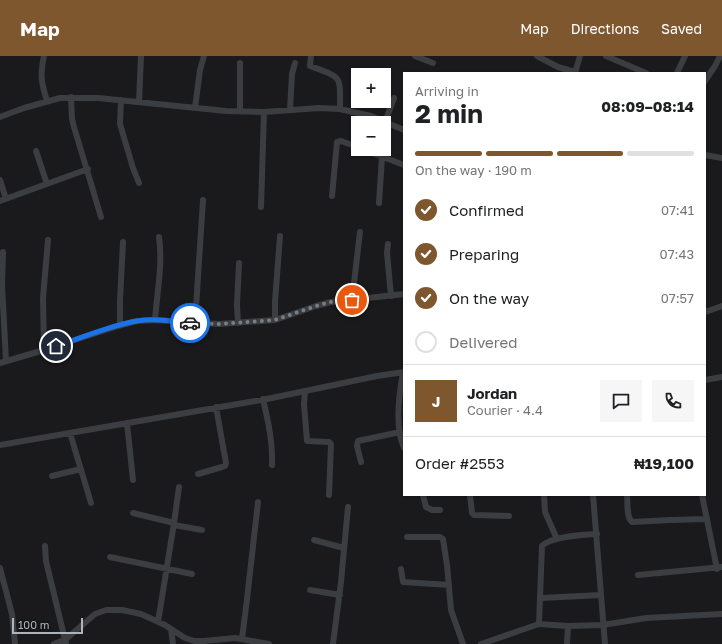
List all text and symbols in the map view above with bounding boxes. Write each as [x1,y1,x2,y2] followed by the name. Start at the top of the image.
[20,17,60,40] text: Map
[520,20,549,37] text: Map
[571,20,639,37] text: Directions
[661,20,702,37] text: Saved
[351,68,391,156] map controls
[351,68,391,108] button: +
[415,83,479,99] text: Arriving in
[601,97,694,115] text: 08:09–08:14
[415,98,483,129] text: 2 min
[351,116,391,156] button: −
[415,162,532,178] text: On the way · 190 m
[415,199,437,221] icon: check
[449,201,524,219] text: Confirmed
[661,202,694,218] text: 07:41
[415,243,437,265] icon: check
[449,245,519,263] text: Preparing
[660,246,694,262] text: 07:43
[335,283,369,317] pin
[415,287,437,309] icon: check
[341,289,363,311] icon: bag
[449,289,529,307] text: On the way
[661,290,694,306] text: 07:57
[170,303,210,343] courier
[179,312,201,334] icon: car
[39,329,73,363] pin
[449,333,517,351] text: Delivered
[45,335,67,357] icon: home
[600,380,642,422] button: chat
[652,380,694,422] button: phone
[467,384,517,402] text: Jordan
[432,392,440,410] text: J
[467,402,543,418] text: Courier · 4.4
[415,454,504,472] text: Order #2553
[634,454,694,472] text: ₦19,100
[12,616,83,635] scale bar
[18,618,49,631] text: 100 m

